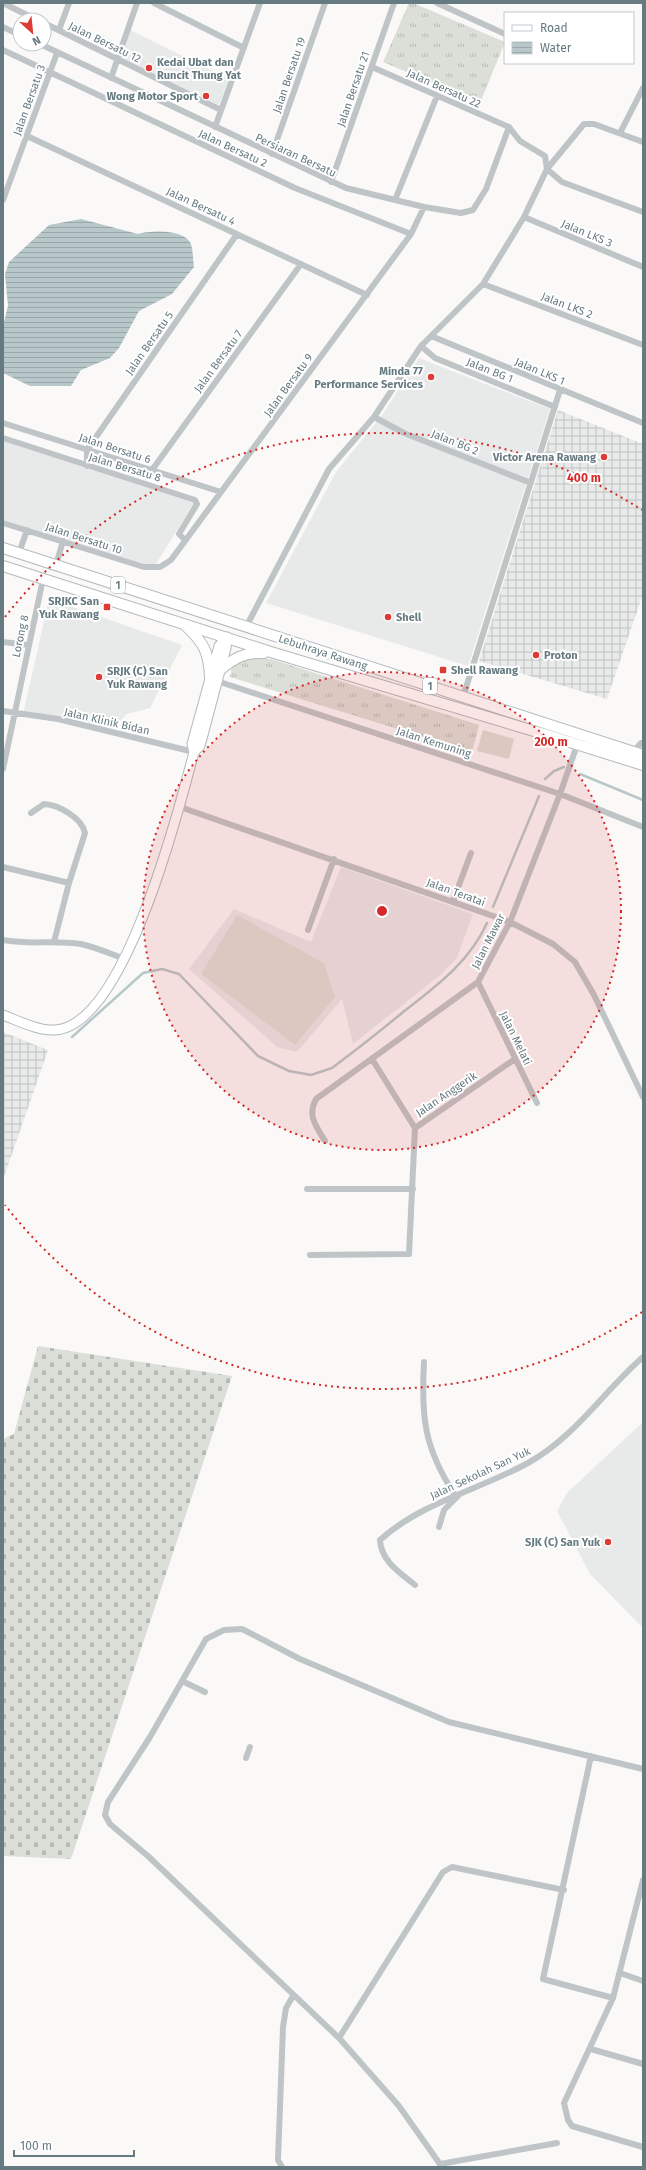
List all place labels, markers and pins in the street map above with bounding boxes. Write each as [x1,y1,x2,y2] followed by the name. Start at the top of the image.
[157,56,242,82] place label: Kedai Ubat dan Runcit Thung Yat
[144,63,154,73] marker: Kedai Ubat dan Runcit Thung Yat
[107,90,199,103] place label: Wong Motor Sport
[201,91,211,101] marker: Wong Motor Sport
[314,365,424,391] place label: Minda 77 Performance Services
[426,372,436,382] marker: Minda 77 Performance Services
[492,451,597,464] place label: Victor Arena Rawang
[599,452,609,462] marker: Victor Arena Rawang
[38,595,100,621] place label: SRJKC San Yuk Rawang
[102,602,112,612] marker: SRJKC San Yuk Rawang
[396,611,422,624] place label: Shell
[383,612,393,622] marker: Shell
[544,649,578,662] place label: Proton
[531,650,541,660] marker: Proton
[451,664,519,677] place label: Shell Rawang
[106,665,168,691] place label: SRJK (C) San Yuk Rawang
[438,665,448,675] marker: Shell Rawang
[94,672,104,682] marker: SRJK (C) San Yuk Rawang
[375,904,389,918] centre of rings
[525,1536,601,1549] place label: SJK (C) San Yuk
[603,1537,613,1547] marker: SJK (C) San Yuk

